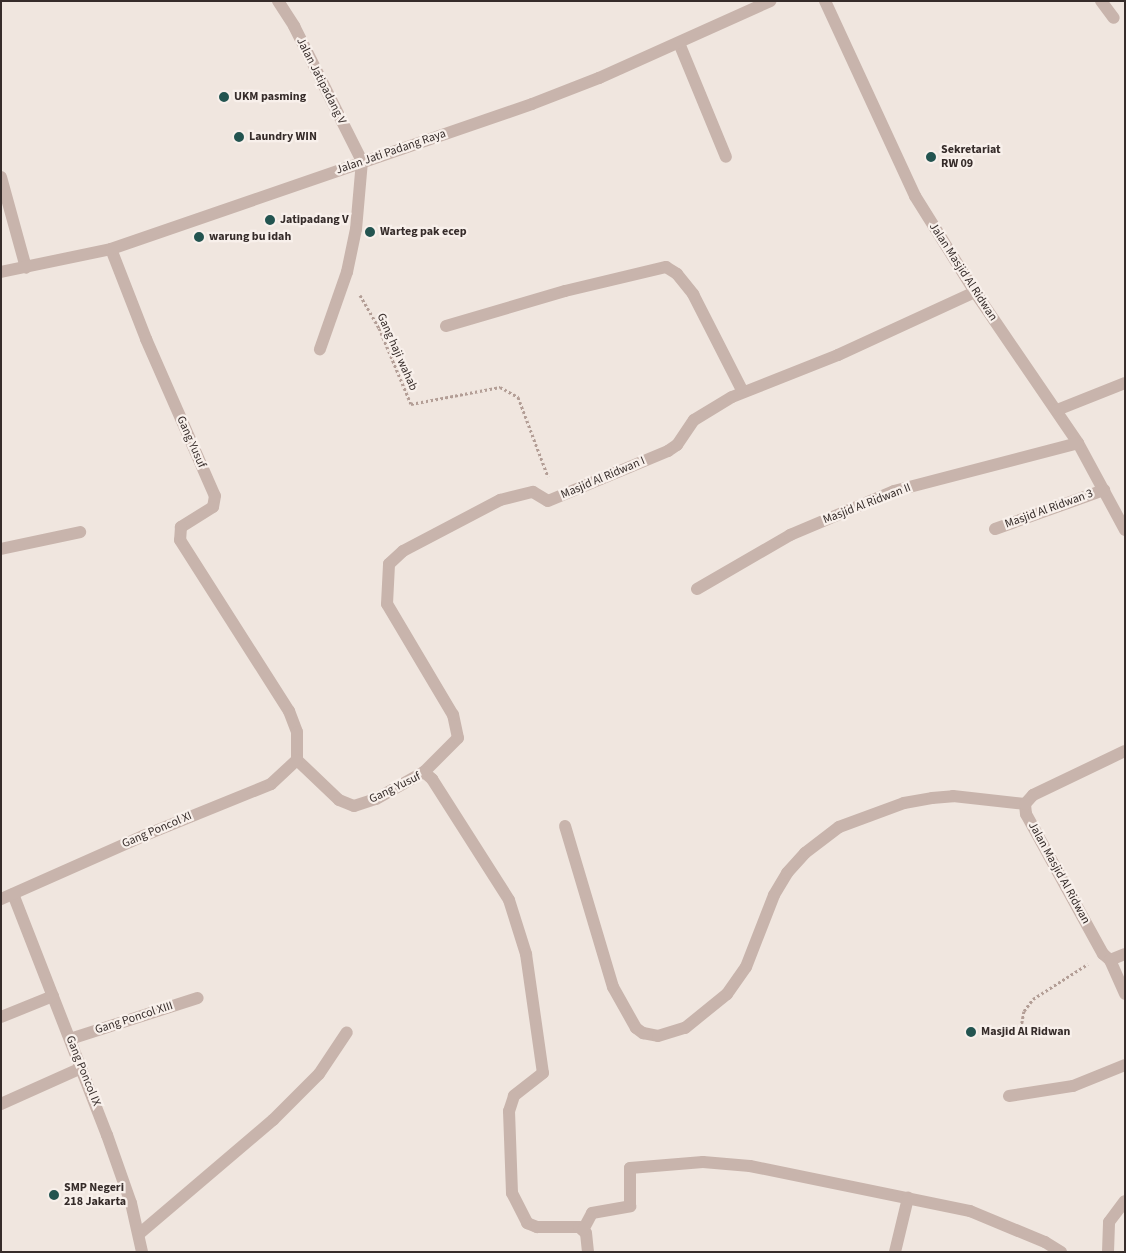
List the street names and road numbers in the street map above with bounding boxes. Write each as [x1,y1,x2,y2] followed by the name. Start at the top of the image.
[293,35,349,127] street label: Jalan Jatipadang V
[334,126,448,178] street label: Jalan Jati Padang Raya
[926,220,1000,324] street label: Jalan Masjid Al Ridwan
[374,311,420,393] street label: Gang haji wahab
[173,414,209,470] street label: Gang Yusuf
[559,454,647,502] street label: Masjid Al Ridwan I
[821,481,913,527] street label: Masjid Al Ridwan II
[1003,486,1095,532] street label: Masjid Al Ridwan 3
[367,769,423,807] street label: Gang Yusuf
[120,809,194,851] street label: Gang Poncol XI
[1025,820,1093,926] street label: Jalan Masjid Al Ridwan
[93,999,175,1037] street label: Gang Poncol XIII
[62,1034,104,1108] street label: Gang Poncol IX

